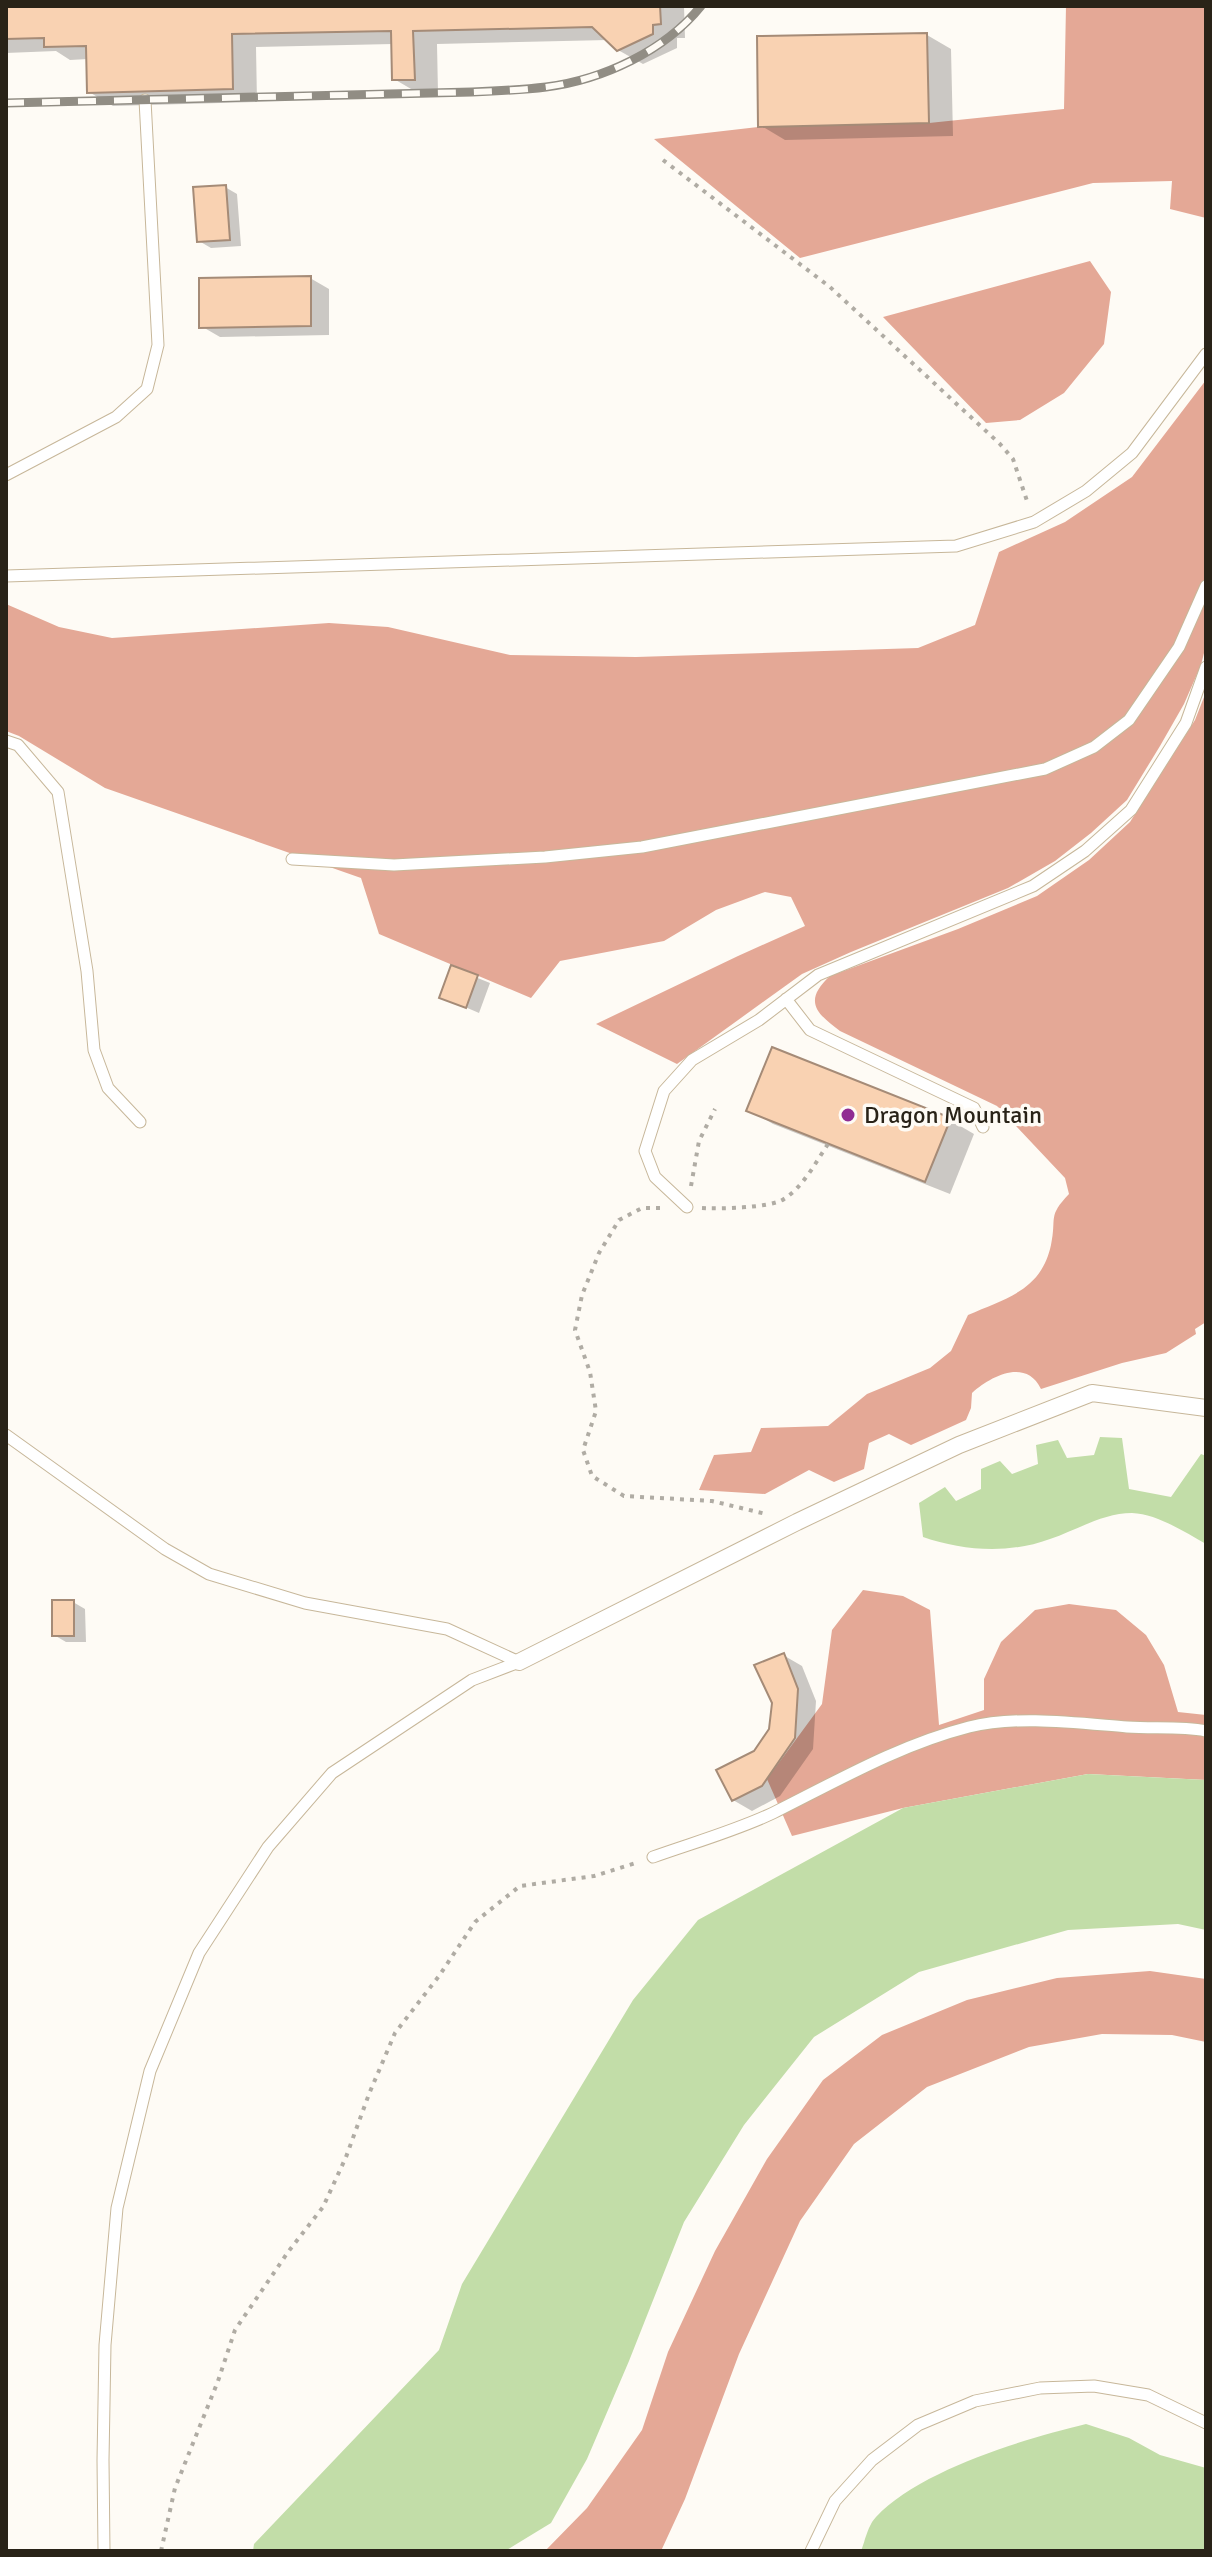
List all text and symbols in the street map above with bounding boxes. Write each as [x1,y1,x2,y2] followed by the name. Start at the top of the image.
[864,1100,1042,1130] place label: Dragon Mountain
[839,1106,857,1124] marker: Dragon Mountain

